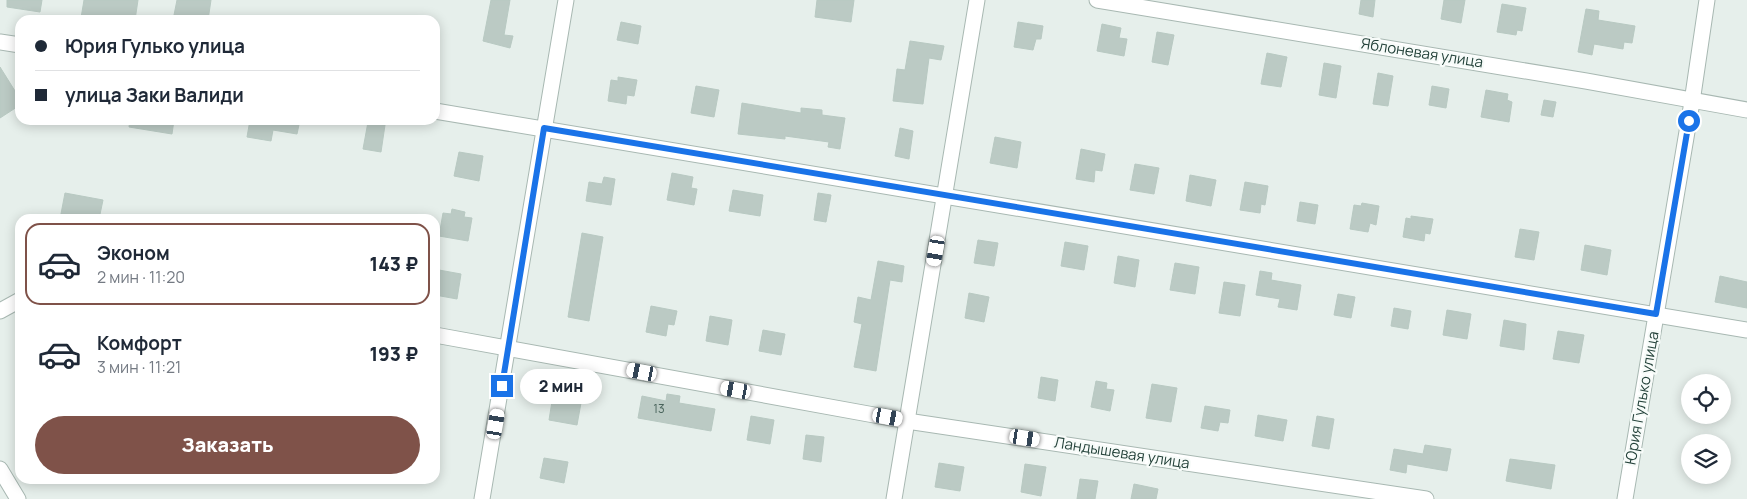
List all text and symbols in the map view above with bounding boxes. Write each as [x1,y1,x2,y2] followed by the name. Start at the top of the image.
[1360,32,1485,73] street label: Яблоневая улица
[65,33,245,59] text: Юрия Гулько улица
[65,82,244,108] text: улица Заки Валиди
[1678,110,1700,132] route start
[926,235,945,267] car
[97,240,170,266] text: Эконом
[37,242,82,287] icon: car
[370,251,418,277] text: 143 ₽
[97,266,185,288] text: 2 мин · 11:20
[97,330,182,356] text: Комфорт
[1619,330,1664,466] street label: Юрия Гулько улица
[37,332,82,377] icon: car
[369,341,418,367] text: 193 ₽
[97,356,181,378] text: 3 мин · 11:21
[625,362,658,382] car
[520,368,602,404] callout: 2 мин
[1681,374,1731,484] map controls
[1681,374,1731,424] button: locate
[491,375,513,397] route end
[539,375,583,397] text: 2 мин
[719,380,752,400] car
[653,400,665,417] house number: 13
[871,407,904,427] car
[486,408,505,440] car
[35,416,420,474] button: Заказать
[1009,428,1040,448] car
[1053,431,1191,474] street label: Ландышевая улица
[1681,434,1731,484] button: layers

